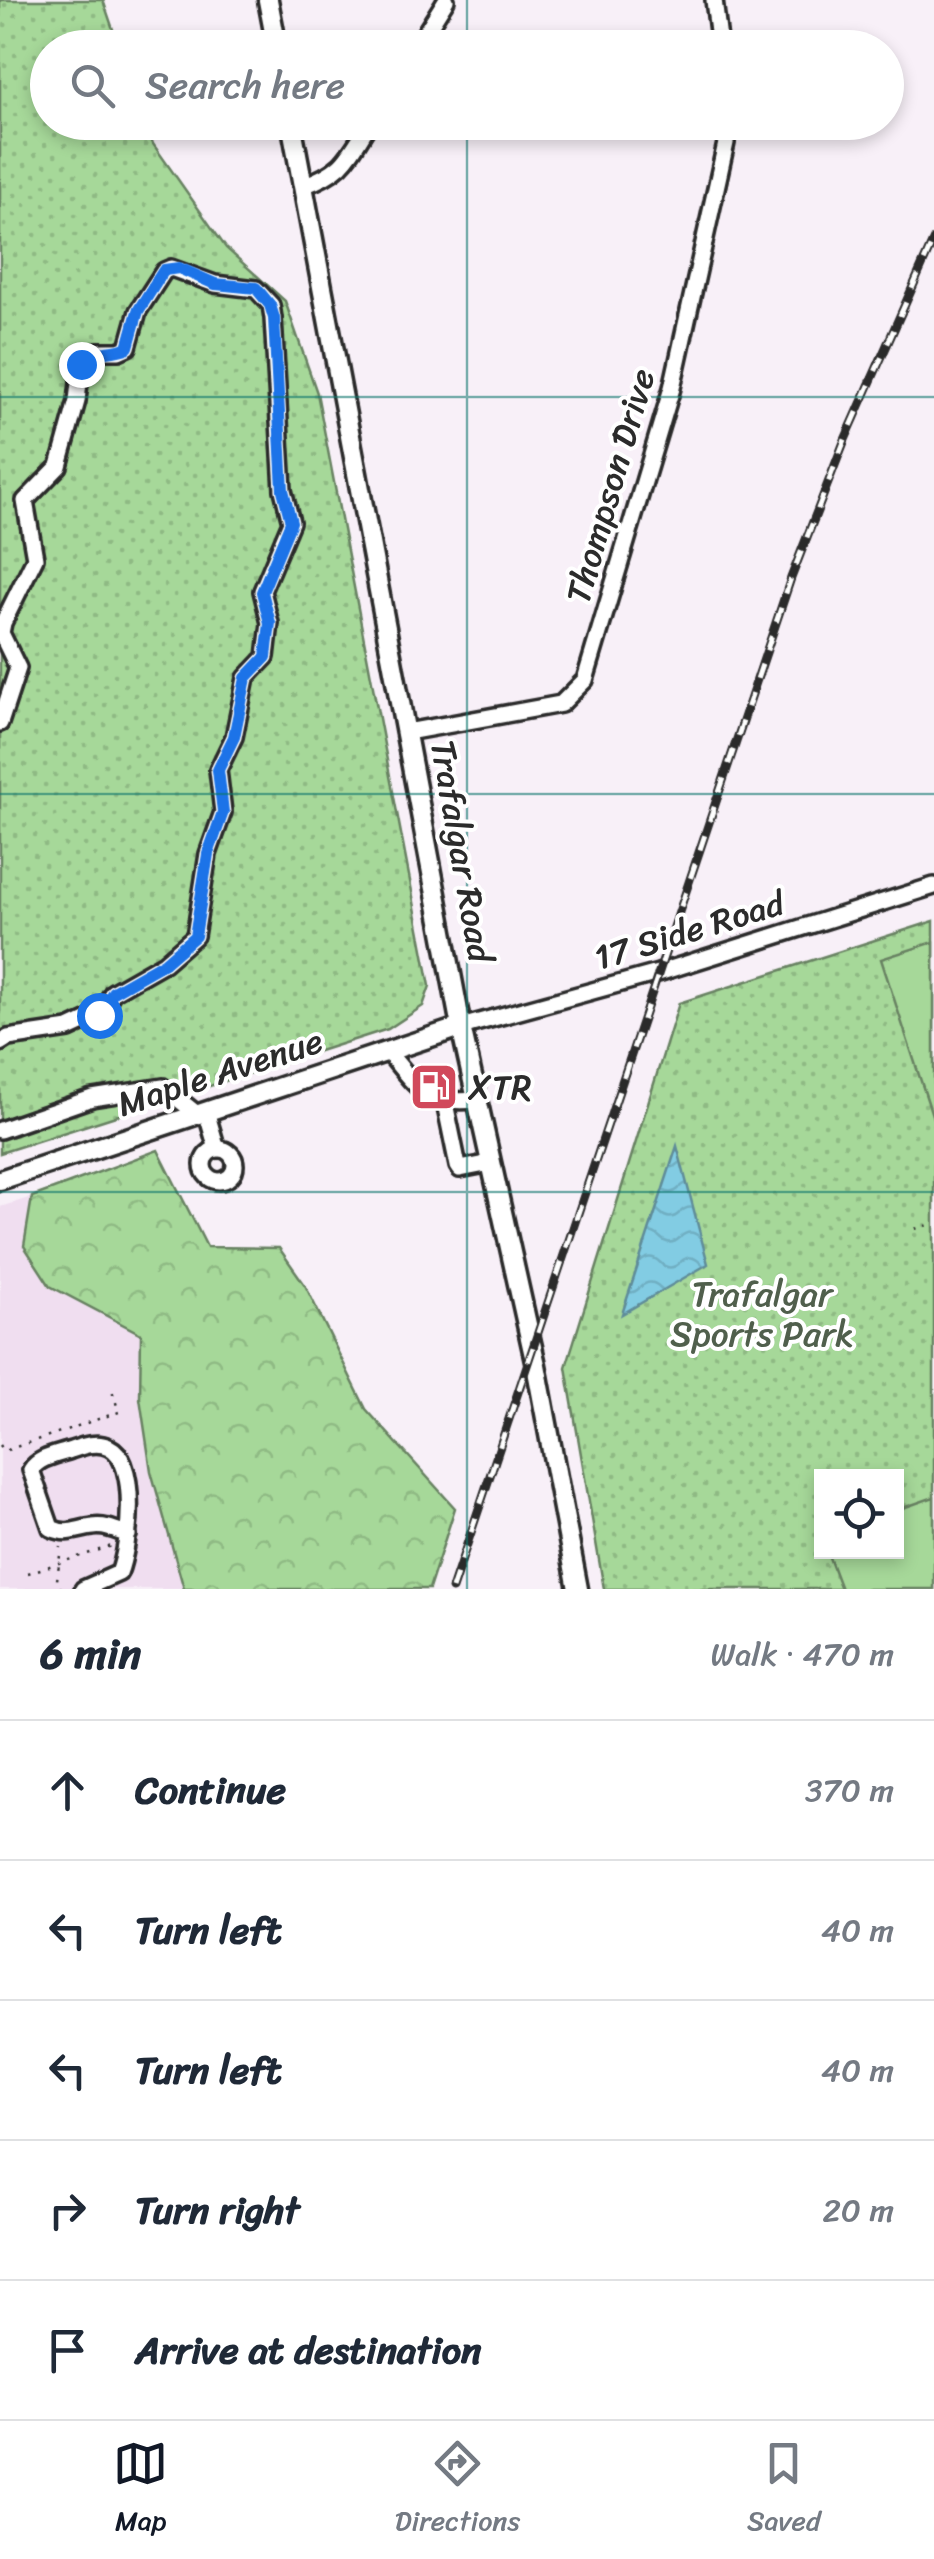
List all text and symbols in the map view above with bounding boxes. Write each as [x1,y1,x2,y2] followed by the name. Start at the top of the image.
[30,30,904,140] search box
[145,52,345,119] text: Search here
[65,58,120,113] icon: search
[59,342,105,388] route end
[547,361,673,611] street label: Thompson Drive
[412,735,512,970] street label: Trafalgar Road
[586,871,794,988] street label: 17 Side Road
[77,993,123,1039] route start
[109,1010,331,1134] street label: Maple Avenue
[467,1056,532,1118] place label: XTR
[408,1061,460,1113] fuel station icon: XTR
[670,1263,854,1365] park label: Trafalgar Sports Park
[814,1469,904,1559] map controls
[814,1469,904,1559] button: locate
[40,1617,141,1691] text: 6 min
[711,1626,894,1683] text: Walk · 470 m
[135,1757,286,1824] text: Continue
[805,1762,894,1819] text: 370 m
[40,1763,95,1818] icon: ahead
[135,1897,281,1964] text: Turn left
[821,1902,894,1959] text: 40 m
[40,1903,95,1958] icon: left
[135,2037,281,2104] text: Turn left
[821,2042,894,2099] text: 40 m
[40,2043,95,2098] icon: left
[135,2177,300,2244] text: Turn right
[822,2182,894,2239] text: 20 m
[40,2183,95,2238] icon: right
[135,2317,482,2384] text: Arrive at destination
[40,2323,95,2378] icon: arrive
[113,2436,168,2545] tab: Map
[395,2436,520,2545] tab: Directions
[747,2436,821,2545] tab: Saved

